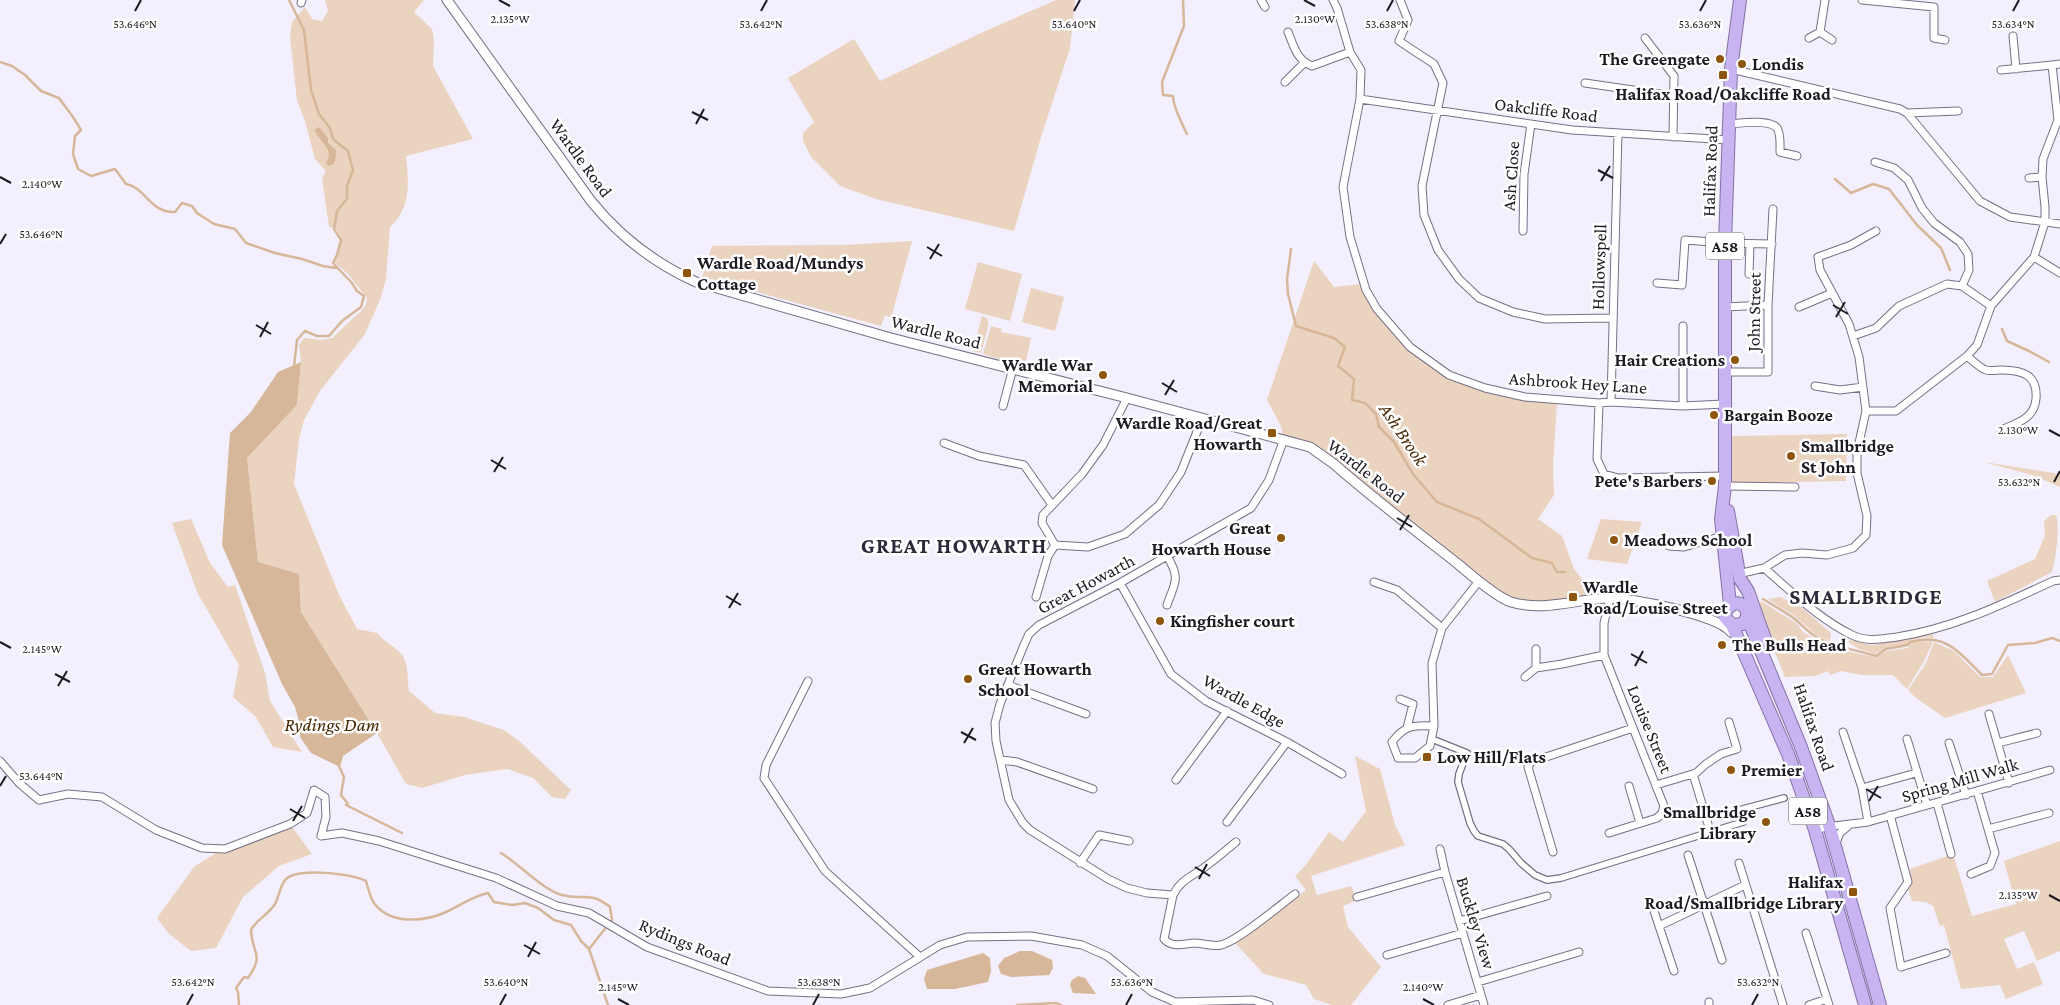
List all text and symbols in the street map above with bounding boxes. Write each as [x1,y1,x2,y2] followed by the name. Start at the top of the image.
[490,12,530,26] text: 2.135°W
[1295,12,1335,26] text: 2.130°W
[113,17,157,31] text: 53.646°N
[739,17,783,31] text: 53.642°N
[1052,17,1097,31] text: 53.640°N
[1365,17,1409,31] text: 53.638°N
[1679,17,1722,31] text: 53.636°N
[1991,17,2035,31] text: 53.634°N
[1599,49,1710,69] place label: The Greengate
[1714,53,1726,65] marker: The Greengate
[1752,54,1804,74] place label: Londis
[1736,58,1748,70] marker: Londis
[1717,69,1729,81] marker: Halifax Road/Oakcliffe Road
[1615,84,1831,104] place label: Halifax Road/Oakcliffe Road
[1493,94,1599,126] street label: Oakcliffe Road
[546,115,616,202] street label: Wardle Road
[1698,124,1722,217] street label: Halifax Road
[1499,141,1523,211] street label: Ash Close
[22,177,62,191] text: 2.140°W
[1588,223,1611,310] street label: Hollowspell
[19,227,63,241] text: 53.646°N
[1706,232,1744,260] road number: A58
[696,253,863,294] place label: Wardle Road/Mundys Cottage
[681,267,693,279] marker: Wardle Road/Mundys Cottage
[1743,271,1765,354] street label: John Street
[889,311,984,353] street label: Wardle Road
[1614,350,1725,370] place label: Hair Creations
[1729,354,1741,366] marker: Hair Creations
[1001,355,1093,396] place label: Wardle War Memorial
[1508,368,1648,398] street label: Ashbrook Hey Lane
[1097,369,1109,381] marker: Wardle War Memorial
[1375,398,1432,470] water label: Ash Brook
[1724,405,1833,425] place label: Bargain Booze
[1708,409,1720,421] marker: Bargain Booze
[1115,413,1263,454] place label: Wardle Road/Great Howarth
[1998,423,2038,437] text: 2.130°W
[1266,427,1278,439] marker: Wardle Road/Great Howarth
[1324,435,1409,508] street label: Wardle Road
[1801,436,1894,477] place label: Smallbridge St John
[1785,450,1797,462] marker: Smallbridge St John
[1595,471,1702,491] place label: Pete's Barbers
[1706,475,1718,487] marker: Pete's Barbers
[1998,475,2040,489] text: 53.632°N
[1151,518,1272,559] place label: Great Howarth House
[1624,530,1752,550] place label: Meadows School
[1275,532,1287,544] marker: Great Howarth House
[861,533,1047,558] district label: GREAT HOWARTH
[1608,534,1620,546] marker: Meadows School
[1034,550,1138,618] street label: Great Howarth
[1582,577,1728,618] place label: Wardle Road/Louise Street
[1789,584,1943,609] district label: SMALLBRIDGE
[1567,591,1579,603] marker: Wardle Road/Louise Street
[1170,611,1295,631] place label: Kingfisher court
[1154,615,1166,627] marker: Kingfisher court
[1732,635,1846,655] place label: The Bulls Head
[1716,639,1728,651] marker: The Bulls Head
[22,642,62,656] text: 2.145°W
[978,659,1093,700] place label: Great Howarth School
[1199,670,1289,732] street label: Wardle Edge
[962,673,974,685] marker: Great Howarth School
[1790,680,1839,774] street label: Halifax Road
[1623,682,1677,777] street label: Louise Street
[284,714,380,735] water label: Rydings Dam
[1437,747,1546,767] place label: Low Hill/Flats
[1421,751,1433,763] marker: Low Hill/Flats
[1899,754,2021,806] street label: Spring Mill Walk
[1741,760,1802,780] place label: Premier
[1725,764,1737,776] marker: Premier
[19,769,63,783] text: 53.644°N
[1789,798,1827,824] road number: A58
[1663,802,1756,843] place label: Smallbridge Library
[1760,816,1772,828] marker: Smallbridge Library
[1645,872,1844,913] place label: Halifax Road/Smallbridge Library
[1452,874,1500,972] street label: Buckley View
[1847,886,1859,898] marker: Halifax Road/Smallbridge Library
[1998,888,2038,902] text: 2.135°W
[636,915,734,970] street label: Rydings Road
[171,975,215,989] text: 53.642°N
[484,975,529,989] text: 53.640°N
[797,975,841,989] text: 53.638°N
[1111,975,1154,989] text: 53.636°N
[1737,975,1779,989] text: 53.632°N
[598,980,638,994] text: 2.145°W
[1403,980,1443,994] text: 2.140°W

